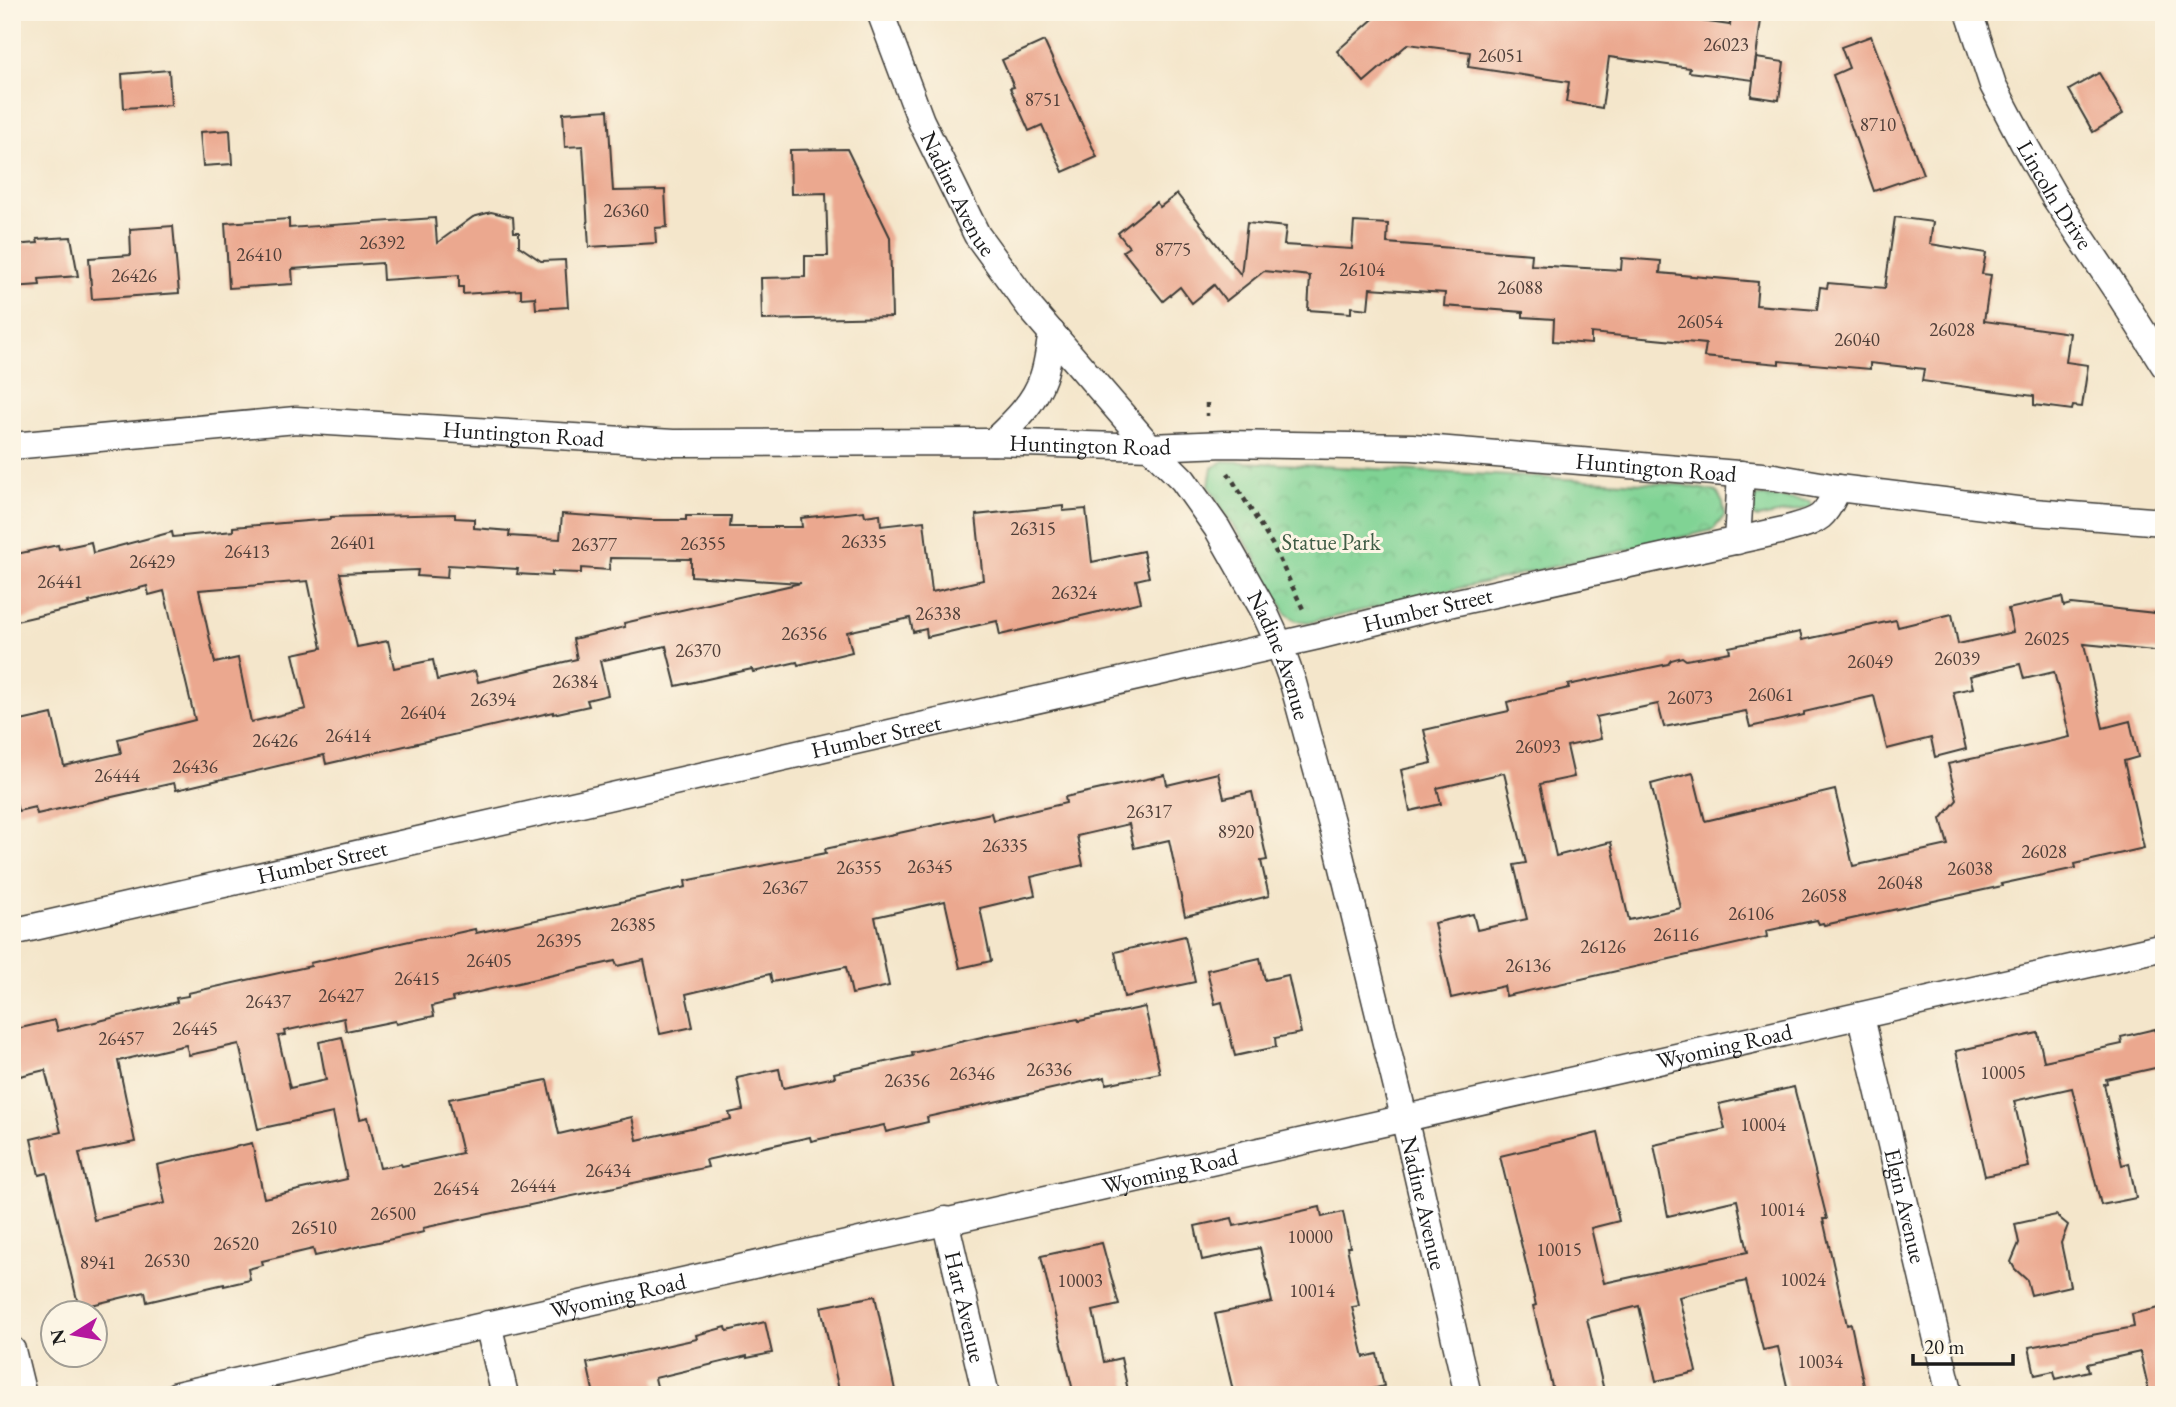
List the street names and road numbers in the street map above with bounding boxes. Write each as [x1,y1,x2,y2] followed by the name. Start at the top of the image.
[913,126,1003,262] street label: Nadine Avenue
[2010,135,2100,255] street label: Lincoln Drive
[442,414,605,454] street label: Huntington Road
[1009,428,1172,462] street label: Huntington Road
[1574,446,1738,489] street label: Huntington Road
[1360,579,1496,639] street label: Humber Street
[1240,585,1317,723] street label: Nadine Avenue
[808,707,945,765] street label: Humber Street
[254,832,391,891] street label: Humber Street
[1653,1016,1795,1076] street label: Wyoming Road
[1394,1133,1454,1273] street label: Nadine Avenue
[1099,1141,1241,1201] street label: Wyoming Road
[1877,1145,1933,1266] street label: Elgin Avenue
[938,1248,993,1365] street label: Hart Avenue
[547,1266,689,1325] street label: Wyoming Road

